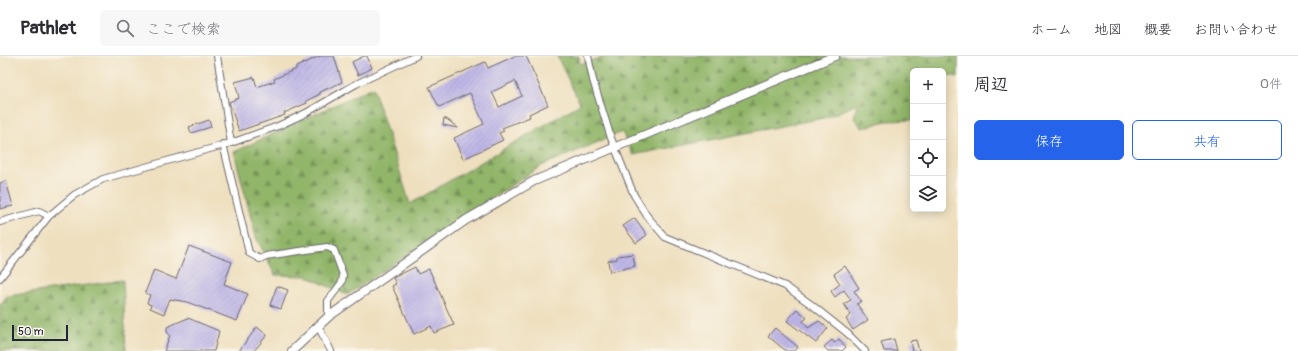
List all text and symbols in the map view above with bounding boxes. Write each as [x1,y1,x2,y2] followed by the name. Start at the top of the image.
[100,10,380,46] search box
[20,16,76,40] text: Pathlet
[114,17,136,39] icon: search
[146,20,221,39] text: ここで検索
[1031,21,1072,38] text: ホーム
[1094,21,1122,38] text: 地図
[1144,21,1172,38] text: 概要
[1194,21,1278,38] text: お問い合わせ
[910,68,946,212] map controls
[910,68,946,104] button: +
[974,74,1008,95] text: 周辺
[1260,76,1282,92] text: 0件
[910,104,946,140] button: −
[974,120,1124,160] button: 保存
[1132,120,1282,160] button: 共有
[910,140,946,176] button: locate
[910,176,946,212] button: layers
[12,323,68,342] scale bar
[18,325,44,338] text: 50 m

